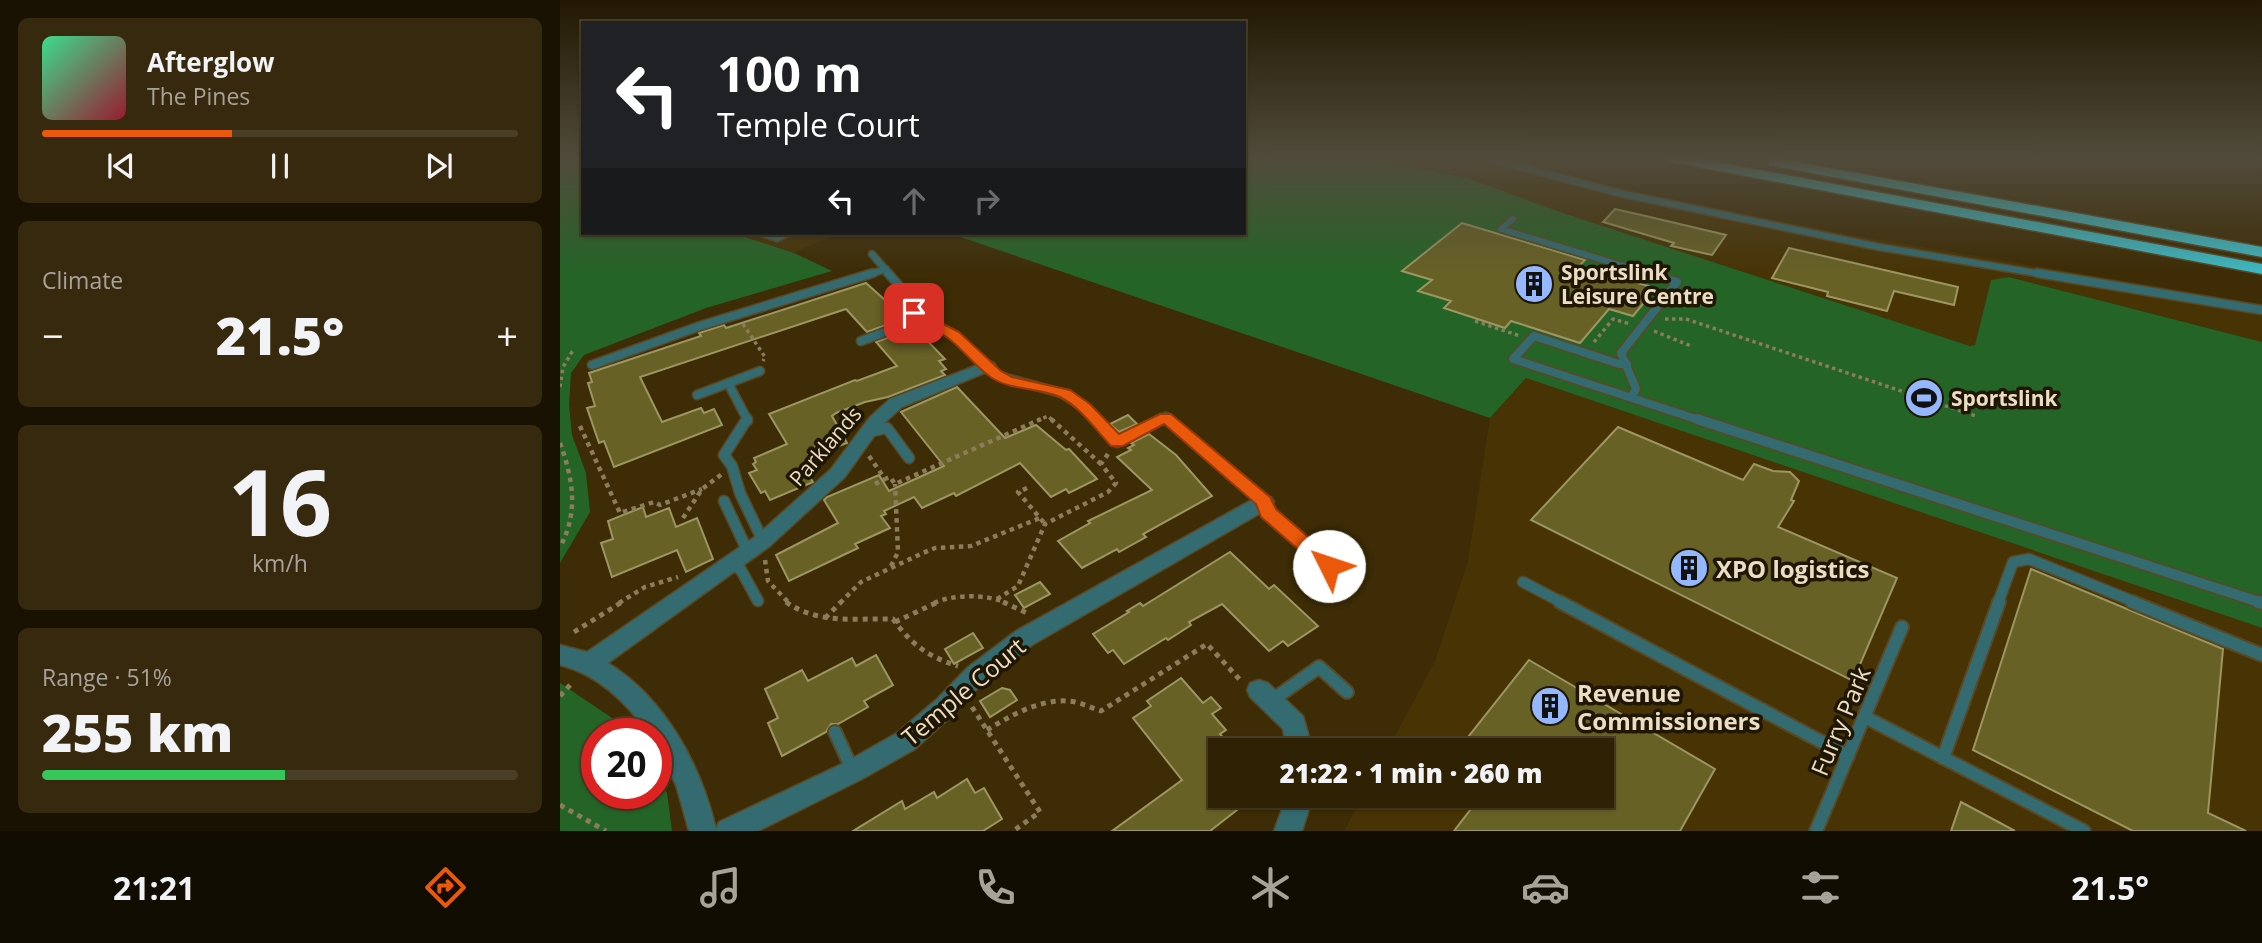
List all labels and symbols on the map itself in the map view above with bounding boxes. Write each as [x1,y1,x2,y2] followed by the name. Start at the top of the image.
[1561,258,1714,310] place label: Sportslink Leisure Centre
[1513,263,1555,305] building icon: Sportslink Leisure Centre
[884,283,944,343] pin
[1903,377,1945,419] sports icon: Sportslink
[1951,384,2059,412] place label: Sportslink
[783,400,867,492] street label: Parklands
[1292,529,1366,603] position arrow
[1668,547,1710,589] building icon: XPO logistics
[1716,552,1869,585] place label: XPO logistics
[894,630,1032,752] street label: Temple Court
[1802,661,1878,780] street label: Furry Park
[1577,676,1761,737] place label: Revenue Commissioners
[1529,685,1571,727] building icon: Revenue Commissioners
[581,718,672,809] speed limit sign: 20

